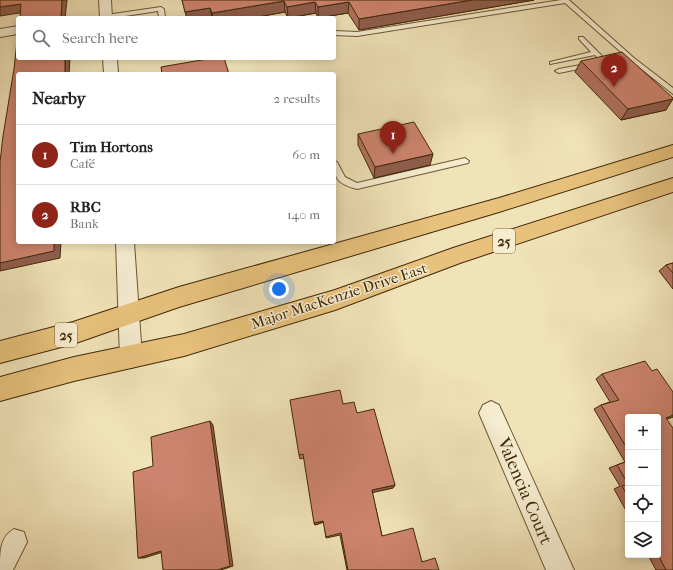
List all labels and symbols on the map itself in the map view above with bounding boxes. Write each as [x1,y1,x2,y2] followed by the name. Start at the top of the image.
[601,54,627,87] pin: 2
[380,121,406,154] pin: 1
[493,229,515,253] road number: 25
[249,259,430,333] street label: Major MacKenzie Drive East
[269,279,289,299] your location
[55,323,77,347] road number: 25
[492,434,557,548] street label: Valencia Court

